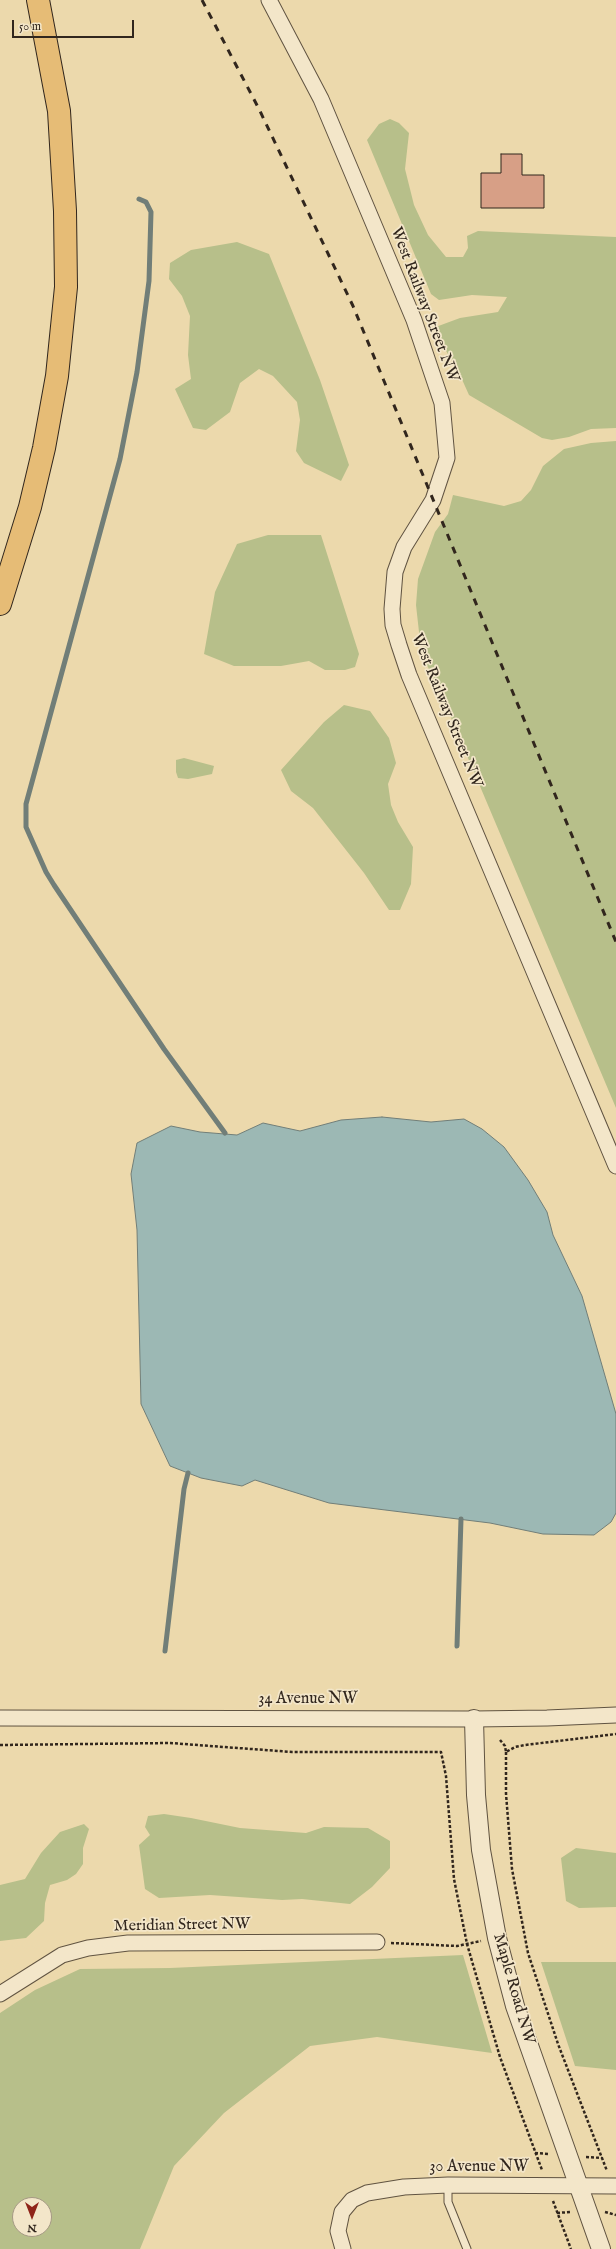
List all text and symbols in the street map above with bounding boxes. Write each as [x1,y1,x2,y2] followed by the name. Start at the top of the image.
[14,12,136,38] scale bar
[19,19,41,34] text: 50 m
[386,225,462,385] street label: West Railway Street NW
[406,631,486,791] street label: West Railway Street NW
[259,1690,357,1710] street label: 34 Avenue NW
[114,1915,250,1937] street label: Meridian Street NW
[488,1931,538,2047] street label: Maple Road NW
[430,2158,528,2178] street label: 30 Avenue NW
[12,2197,52,2237] north arrow
[27,2221,37,2235] text: N

